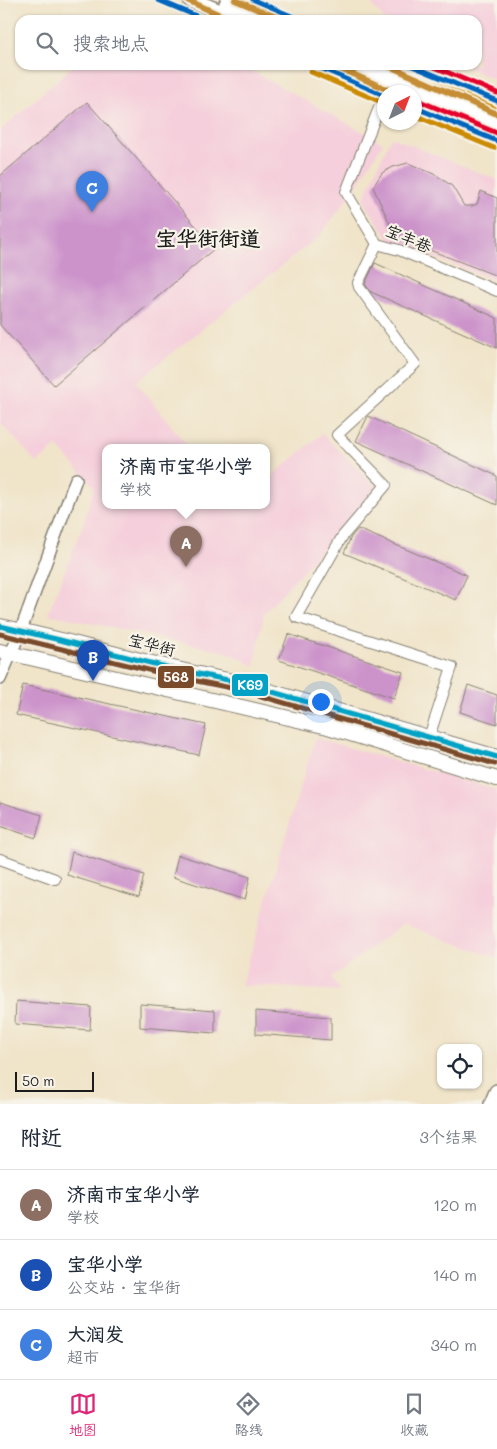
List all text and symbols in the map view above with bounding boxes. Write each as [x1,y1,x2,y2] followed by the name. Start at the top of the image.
[15,15,482,70] search box
[33,29,61,57] icon: search
[73,30,149,55] text: 搜索地点
[377,85,422,130] north arrow
[76,171,108,212] pin: C
[383,219,435,257] street label: 宝丰巷
[156,224,261,251] district label: 宝华街街道
[102,444,270,509] popup
[119,453,253,478] text: 济南市宝华小学
[119,478,152,499] text: 学校
[170,526,202,567] pin: A
[126,628,178,660] street label: 宝华街
[77,640,109,681] pin: B
[157,665,195,689] line badge: 568
[163,667,189,686] text: 568
[231,673,269,697] line badge: K69
[237,675,264,694] text: K69
[308,689,334,715] your location
[437,1044,482,1089] map controls
[437,1044,482,1089] button: locate
[15,1069,94,1092] scale bar
[22,1071,54,1090] text: 50 m
[20,1123,62,1150] text: 附近
[420,1126,477,1147] text: 3个结果
[67,1181,200,1206] text: 济南市宝华小学
[30,1194,42,1215] text: A
[433,1194,477,1215] text: 120 m
[67,1206,99,1227] text: 学校
[67,1251,143,1276] text: 宝华小学
[31,1264,41,1285] text: B
[433,1264,477,1285] text: 140 m
[67,1276,180,1297] text: 公交站 · 宝华街
[67,1321,124,1346] text: 大润发
[30,1334,42,1355] text: C
[430,1334,477,1355] text: 340 m
[67,1346,99,1367] text: 超市
[69,1390,97,1439] tab: 地图
[234,1390,262,1439] tab: 路线
[400,1390,428,1439] tab: 收藏

